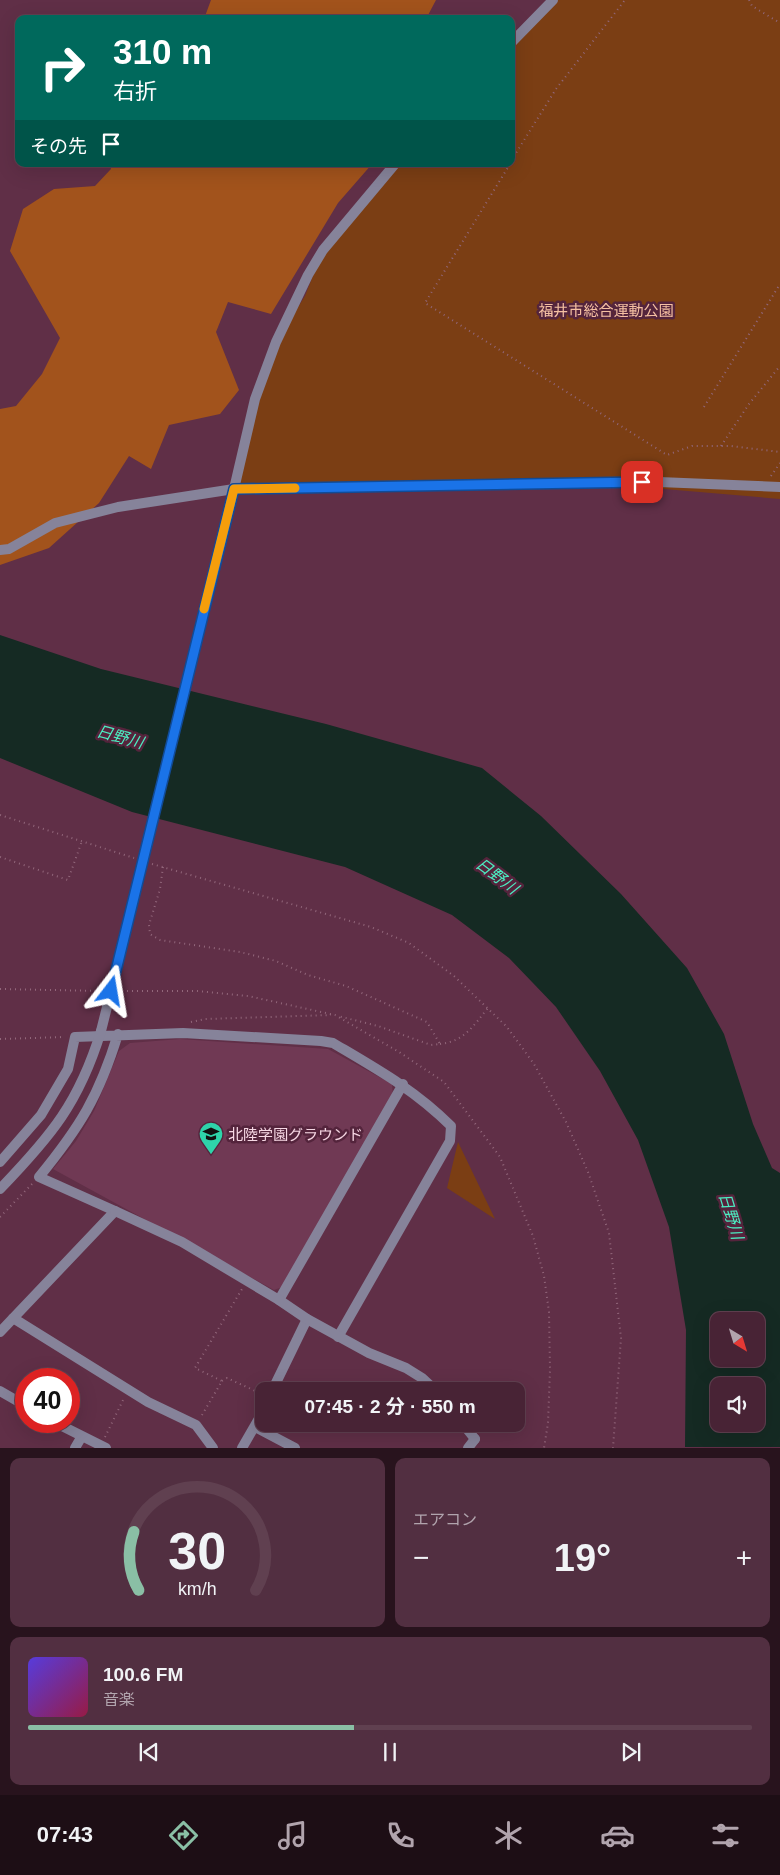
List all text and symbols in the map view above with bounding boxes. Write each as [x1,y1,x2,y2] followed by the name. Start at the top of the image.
[113,32,212,71] text: 310 m
[30,35,95,100] icon: right
[113,79,157,104] text: 右折
[97,130,125,158] icon: arrive
[30,136,87,157] text: その先
[538,302,674,319] park label: 福井市総合運動公園
[621,461,663,503] pin
[628,468,656,496] icon: arrive
[95,723,147,752] water label: 日野川
[473,855,523,898] water label: 日野川
[84,964,136,1016] position arrow
[198,1121,224,1155] school or university icon: 北陸学園グラウンド
[228,1126,363,1143] place label: 北陸学園グラウンド
[716,1191,747,1243] water label: 日野川
[710,1312,765,1368] north arrow
[710,1312,765,1432] map controls
[15,1368,80,1433] speed limit sign: 40
[710,1377,765,1432] button: sound
[304,1396,476,1417] text: 07:45 · 2 分 · 550 m
[413,1511,477,1528] text: エアコン
[169,1522,226,1580] text: 30
[554,1537,611,1579] text: 19°
[413,1542,429,1573] text: −
[736,1542,752,1573] text: +
[178,1579,217,1599] text: km/h
[103,1664,183,1685] text: 100.6 FM
[103,1691,135,1708] text: 音楽
[135,1738,163,1766] icon: previous
[376,1738,404,1766] icon: pause
[617,1738,645,1766] icon: next
[166,1818,201,1853] icon: directions
[275,1818,310,1853] icon: music
[383,1818,418,1853] icon: phone
[491,1818,526,1853] icon: climate
[600,1818,635,1853] icon: car
[708,1818,743,1853] icon: filters
[37,1822,93,1847] text: 07:43

